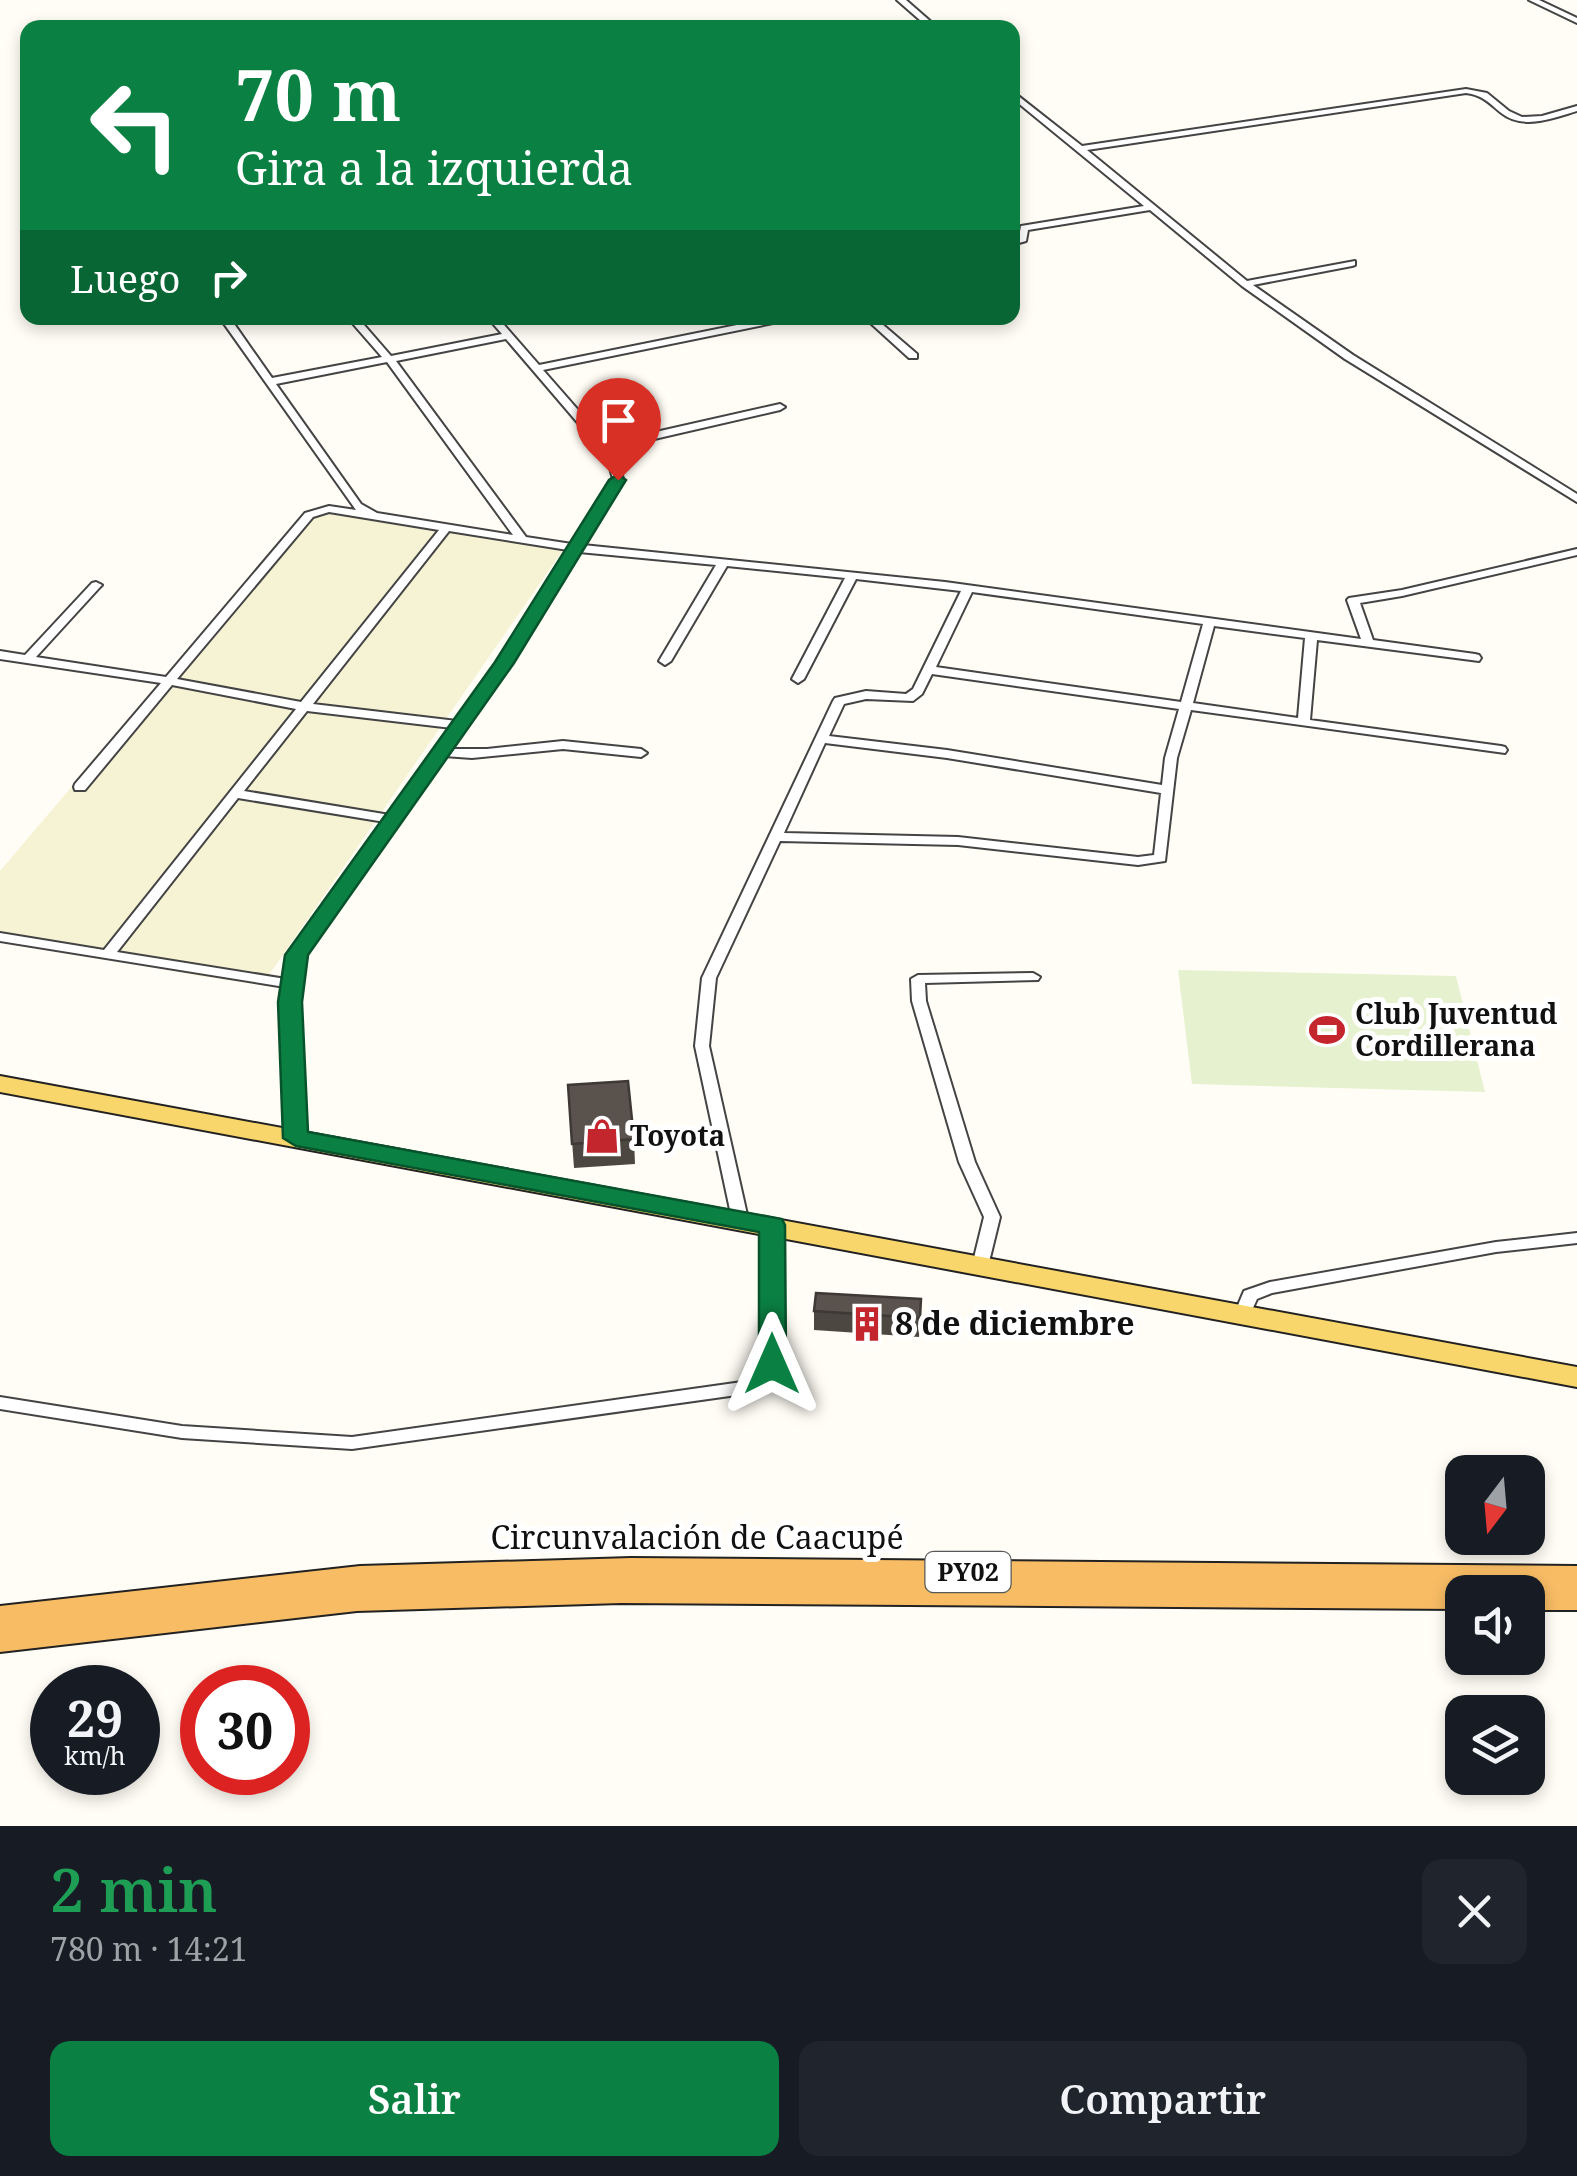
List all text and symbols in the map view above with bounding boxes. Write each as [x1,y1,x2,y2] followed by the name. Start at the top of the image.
[235,46,401,142] text: 70 m
[70,60,200,190] icon: left
[235,137,633,198] text: Gira a la izquierda
[201,250,256,305] icon: right
[70,252,181,304] text: Luego
[576,378,661,481] pin
[591,393,646,448] icon: arrive
[1355,994,1557,1064] place label: Club Juventud Cordillerana
[1308,1011,1346,1049] sports icon: Club Juventud Cordillerana
[630,1116,725,1154] place label: Toyota
[583,1117,621,1155] shop icon: Toyota
[895,1301,1135,1344] place label: 8 de diciembre
[848,1305,886,1343] building icon: 8 de diciembre
[720,1312,824,1416] position arrow
[1445,1455,1545,1555] north arrow
[1445,1455,1545,1795] map controls
[490,1515,904,1558] street label: Circunvalación de Caacupé
[926,1552,1010,1592] road number: PY02
[1445,1575,1545,1675] button: sound
[180,1665,310,1795] speed limit sign: 30
[67,1684,123,1752] text: 29
[1445,1695,1545,1795] button: layers
[64,1738,126,1772] text: km/h
[50,1848,218,1930] text: 2 min
[1422,1859,1527,1964] button: close
[50,1927,248,1970] text: 780 m · 14:21
[50,2041,779,2156] button: Salir
[799,2041,1527,2156] button: Compartir

